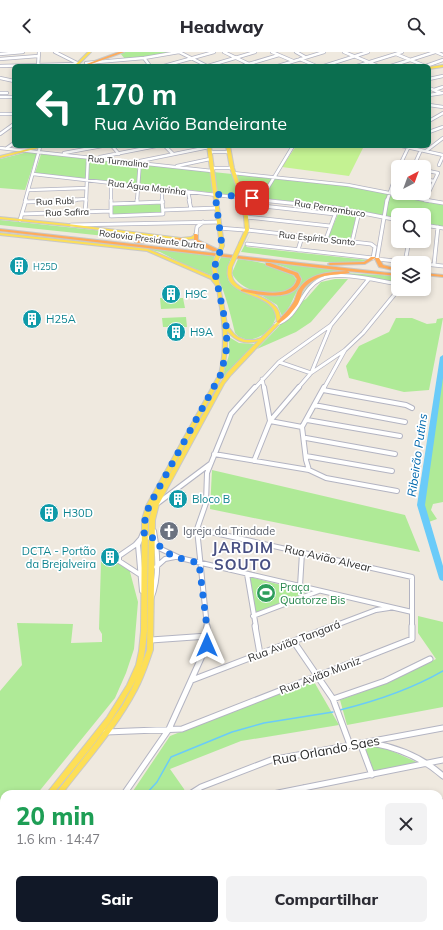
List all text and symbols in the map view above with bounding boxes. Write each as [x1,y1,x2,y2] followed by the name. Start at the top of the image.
[16,15,38,37] icon: back
[180,15,263,38] text: Headway
[405,15,427,37] icon: search
[94,77,177,112] text: 170 m
[28,80,80,132] icon: left
[94,112,287,135] text: Rua Avião Bandeirante
[87,152,149,170] street label: Rua Turmalina
[391,160,431,200] north arrow
[391,160,431,296] map controls
[107,177,187,197] street label: Rua Água Marinha
[235,181,269,215] pin
[241,187,263,209] icon: arrive
[36,195,74,207] street label: Rua Rubi
[294,197,366,219] street label: Rua Pernambuco
[45,206,89,218] street label: Rua Safira
[391,208,431,248] button: search
[98,227,206,251] street label: Rodovia Presidente Dutra
[278,229,356,247] street label: Rua Espírito Santo
[8,255,30,277] building icon: H25D
[391,256,431,296] button: layers
[33,261,58,272] place label: H25D
[160,283,182,305] building icon: H9C
[185,287,208,301] place label: H9C
[21,308,43,330] building icon: H25A
[46,312,76,326] place label: H25A
[165,321,187,343] building icon: H9A
[190,325,213,339] place label: H9A
[404,412,430,498] water label: Ribeirão Putins
[167,488,189,510] building icon: Bloco B
[192,492,230,506] place label: Bloco B
[38,502,60,524] building icon: H30D
[63,506,93,520] place label: H30D
[158,520,180,542] church icon: Igreja da Trindade
[183,524,275,538] place label: Igreja da Trindade
[212,538,274,574] district label: JARDIM SOUTO
[283,541,373,575] street label: Rua Avião Alvear
[22,544,96,571] place label: DCTA - Portão da Brejalveira
[99,546,121,568] building icon: DCTA - Portão da Brejalveira
[280,580,346,607] place label: Praça Quatorze Bis
[255,582,277,604] sports icon: Praça Quatorze Bis
[246,617,342,665] street label: Rua Avião Tangará
[186,624,228,666] position arrow
[277,653,363,697] street label: Rua Avião Muniz
[271,732,381,768] street label: Rua Orlando Saes
[16,801,95,831] text: 20 min
[385,803,427,845] button: close
[16,831,100,847] text: 1.6 km · 14:47
[16,876,218,922] button: Sair
[226,876,427,922] button: Compartilhar

